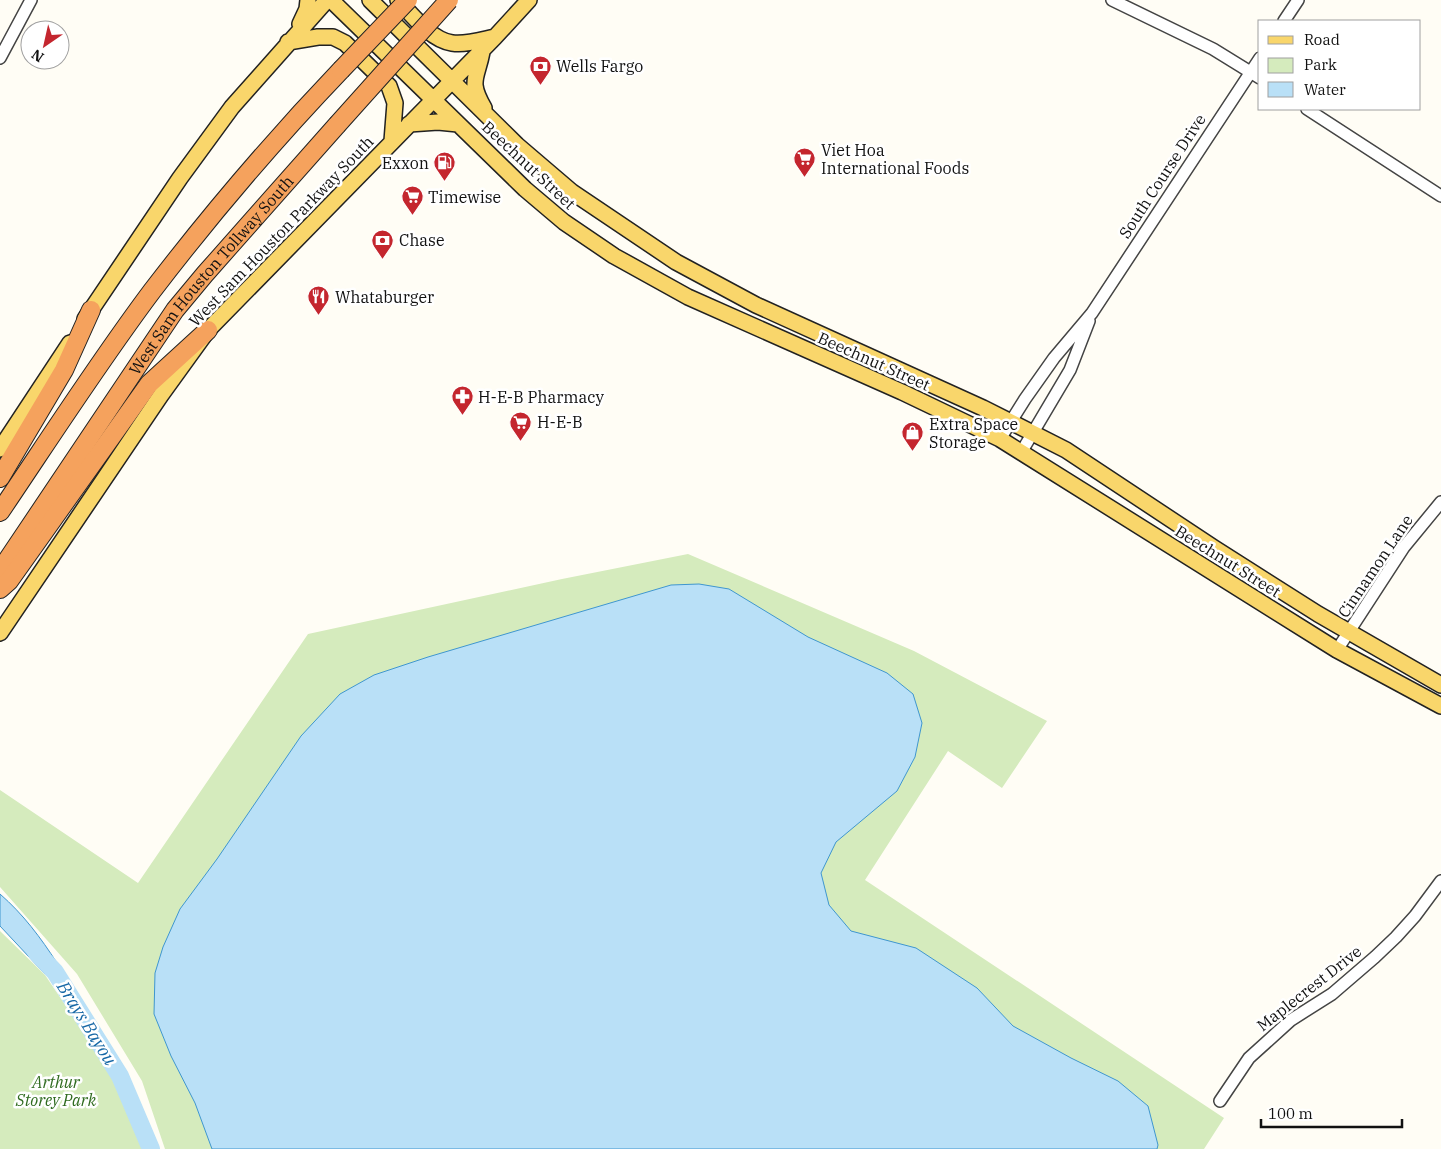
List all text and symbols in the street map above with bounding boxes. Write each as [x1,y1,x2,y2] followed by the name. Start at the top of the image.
[20,20,70,70] north arrow
[1258,20,1421,110] legend
[1304,30,1340,49] text: Road
[28,45,47,66] text: N
[528,54,552,85] bank icon: Wells Fargo
[1304,55,1337,74] text: Park
[556,56,643,76] place label: Wells Fargo
[1304,80,1346,99] text: Water
[1114,110,1210,242] street label: South Course Drive
[478,117,580,214] street label: Beechnut Street
[184,131,378,331] street label: West Sam Houston Parkway South
[821,140,969,178] place label: Viet Hoa International Foods
[793,147,817,178] supermarket icon: Viet Hoa International Foods
[433,151,457,182] fuel station icon: Exxon
[382,153,429,173] place label: Exxon
[125,171,298,378] street label: West Sam Houston Tollway South
[400,185,424,216] supermarket icon: Timewise
[428,187,501,207] place label: Timewise
[371,228,395,259] bank icon: Chase
[399,230,445,250] place label: Chase
[307,285,331,316] restaurant icon: Whataburger
[335,287,434,307] place label: Whataburger
[815,327,933,395] street label: Beechnut Street
[450,385,474,416] pharmacy icon: H-E-B Pharmacy
[478,387,605,407] place label: H-E-B Pharmacy
[509,410,533,441] supermarket icon: H-E-B
[537,412,583,432] place label: H-E-B
[929,414,1018,452] place label: Extra Space Storage
[901,421,925,452] shop icon: Extra Space Storage
[1333,511,1417,621] street label: Cinnamon Lane
[1172,521,1285,602] street label: Beechnut Street
[1253,941,1365,1035] street label: Maplecrest Drive
[52,976,122,1070] water label: Brays Bayou
[15,1072,97,1110] park label: Arthur Storey Park
[1261,1096,1402,1128] scale bar
[1268,1104,1313,1123] text: 100 m

